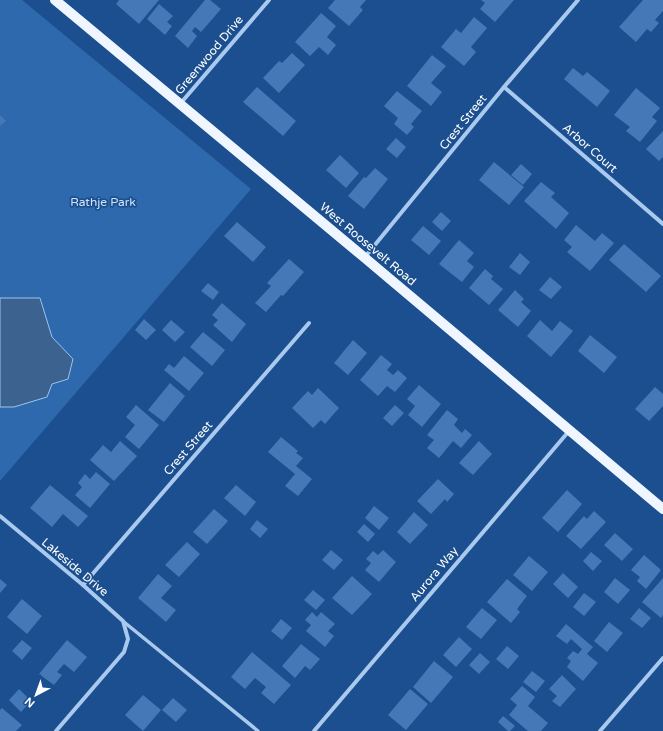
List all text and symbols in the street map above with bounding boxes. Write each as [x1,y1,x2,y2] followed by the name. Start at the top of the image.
[172,13,246,97] street label: Greenwood Drive
[436,91,490,153] street label: Crest Street
[560,120,621,176] street label: Arbor Court
[70,195,136,209] park label: Rathje Park
[317,200,419,288] street label: West Roosevelt Road
[161,418,216,478] street label: Crest Street
[39,535,111,599] street label: Lakeside Drive
[407,543,461,604] street label: Aurora Way
[16,675,56,715] north arrow
[22,694,37,710] text: N

